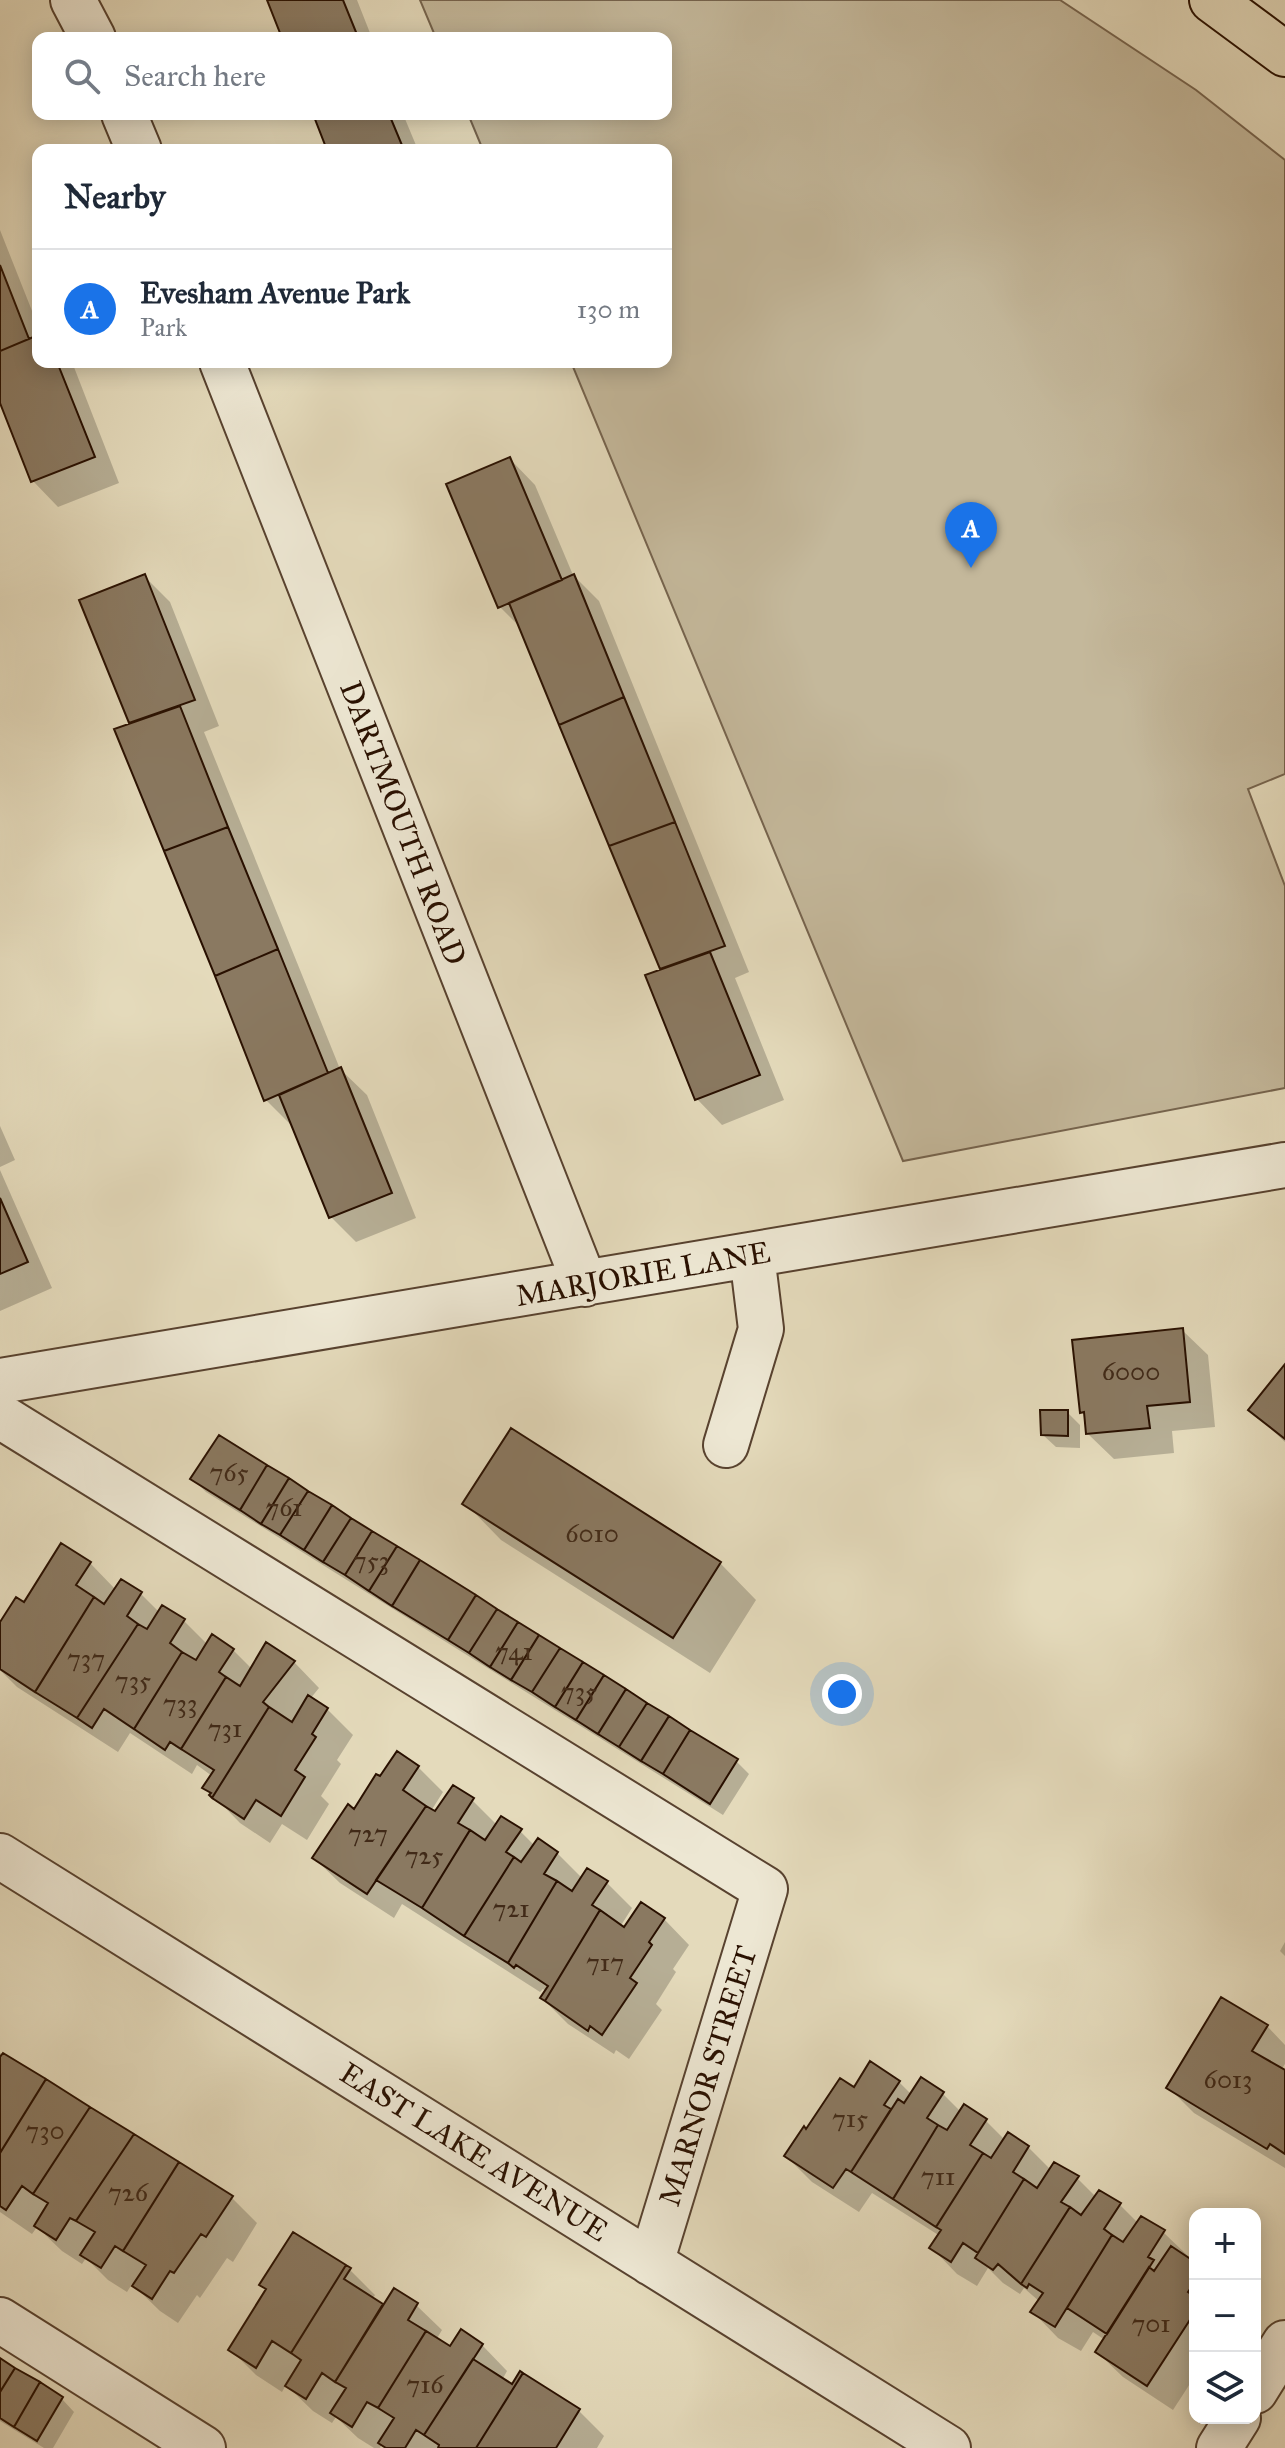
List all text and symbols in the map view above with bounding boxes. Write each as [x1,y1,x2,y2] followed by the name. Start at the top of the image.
[32,32,672,120] search box
[60,54,104,98] icon: search
[124,58,266,94] text: Search here
[64,176,166,217] text: Nearby
[140,275,410,311] text: Evesham Avenue Park
[81,293,99,325] text: A
[577,293,640,325] text: 130 m
[140,311,187,343] text: Park
[945,502,997,568] pin: A
[332,676,474,970] street label: DARTMOUTH ROAD
[513,1234,773,1314] street label: MARJORIE LANE
[1102,1355,1160,1387] house number: 6000
[209,1456,249,1488] house number: 765
[265,1491,303,1523] house number: 761
[565,1517,619,1549] house number: 6010
[353,1544,389,1576] house number: 753
[495,1635,533,1667] house number: 741
[67,1642,105,1674] house number: 737
[115,1664,151,1696] house number: 735
[822,1674,862,1714] your location
[561,1675,597,1707] house number: 735
[163,1687,197,1719] house number: 733
[208,1712,242,1744] house number: 731
[348,1817,388,1849] house number: 727
[405,1839,443,1871] house number: 725
[493,1892,529,1924] house number: 721
[651,1942,765,2210] street label: MARNOR STREET
[586,1946,624,1978] house number: 717
[333,2055,615,2249] street label: EAST LAKE AVENUE
[1204,2063,1252,2095] house number: 6013
[832,2102,868,2134] house number: 715
[25,2114,65,2146] house number: 730
[921,2160,955,2192] house number: 711
[108,2176,149,2208] house number: 726
[1189,2208,1261,2424] map controls
[1189,2208,1261,2280] button: +
[1189,2280,1261,2352] button: −
[1131,2307,1171,2339] house number: 701
[1189,2352,1261,2424] button: layers
[406,2368,444,2400] house number: 716

